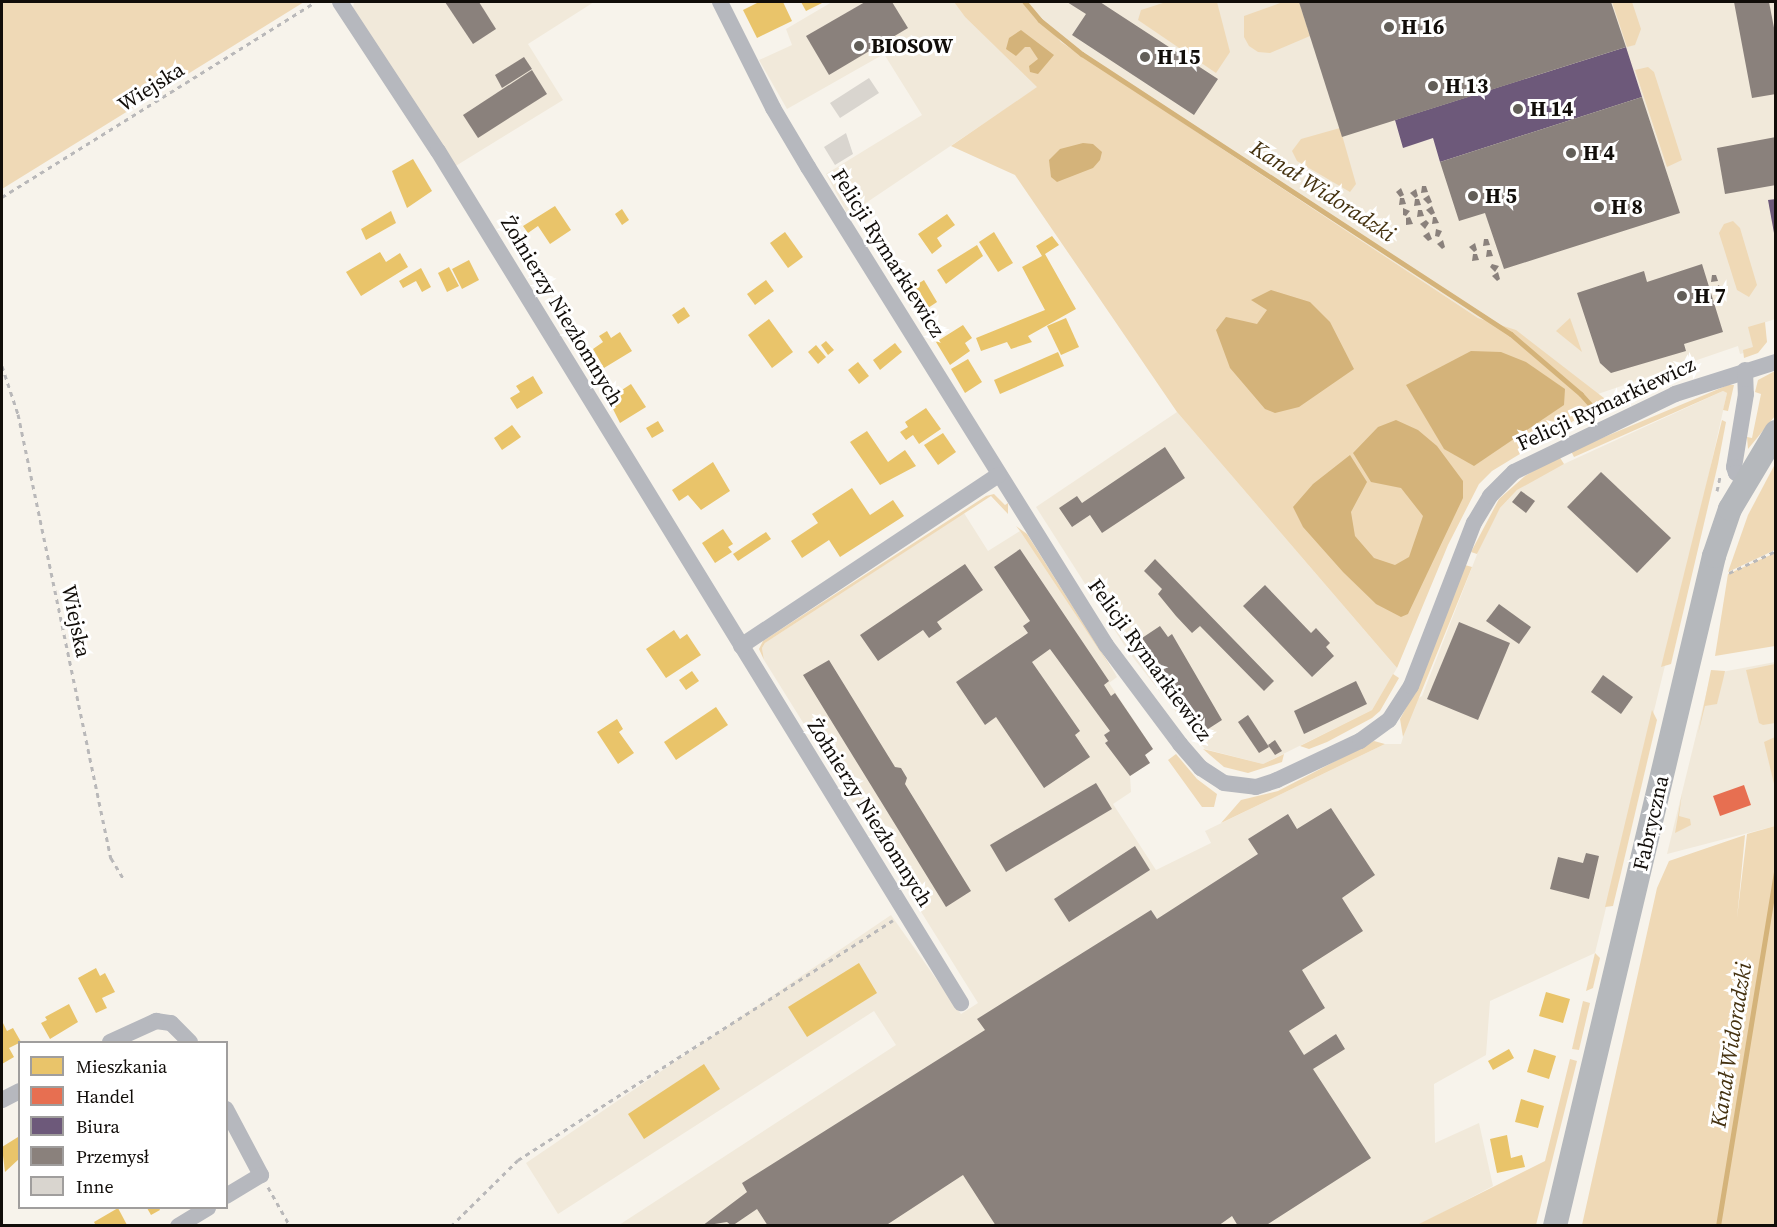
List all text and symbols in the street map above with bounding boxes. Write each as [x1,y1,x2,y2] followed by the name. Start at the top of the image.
[1401,14,1444,40] place label: H 16
[1382,20,1396,34] marker: H 16
[871,33,953,59] place label: BIOSOW
[852,39,866,53] marker: BIOSOW
[1157,44,1200,70] place label: H 15
[1138,50,1152,64] marker: H 15
[113,57,189,117] street label: Wiejska
[1445,73,1488,99] place label: H 13
[1426,79,1440,93] marker: H 13
[1530,96,1573,122] place label: H 14
[1511,102,1525,116] marker: H 14
[1246,134,1400,248] water label: Kanał Widoradzki
[1583,140,1615,166] place label: H 4
[1564,146,1578,160] marker: H 4
[826,164,950,342] street label: Felicji Rymarkiewicz
[1485,183,1517,209] place label: H 5
[1466,189,1480,203] marker: H 5
[1611,194,1643,220] place label: H 8
[1592,200,1606,214] marker: H 8
[495,212,629,410] street label: Żołnierzy Niezłomnych
[1694,283,1726,309] place label: H 7
[1675,289,1689,303] marker: H 7
[1513,352,1699,456] street label: Felicji Rymarkiewicz
[1083,574,1217,746] street label: Felicji Rymarkiewicz
[56,582,96,660] street label: Wiejska
[802,714,938,912] street label: Żołnierzy Niezłomnych
[1628,773,1674,873] street label: Fabryczna
[1705,961,1757,1129] water label: Kanał Widoradzki
[18,1041,228,1209] legend
[76,1054,167,1079] text: Mieszkania
[76,1084,134,1109] text: Handel
[76,1114,120,1139] text: Biura
[76,1144,149,1169] text: Przemysł
[76,1174,114,1199] text: Inne

